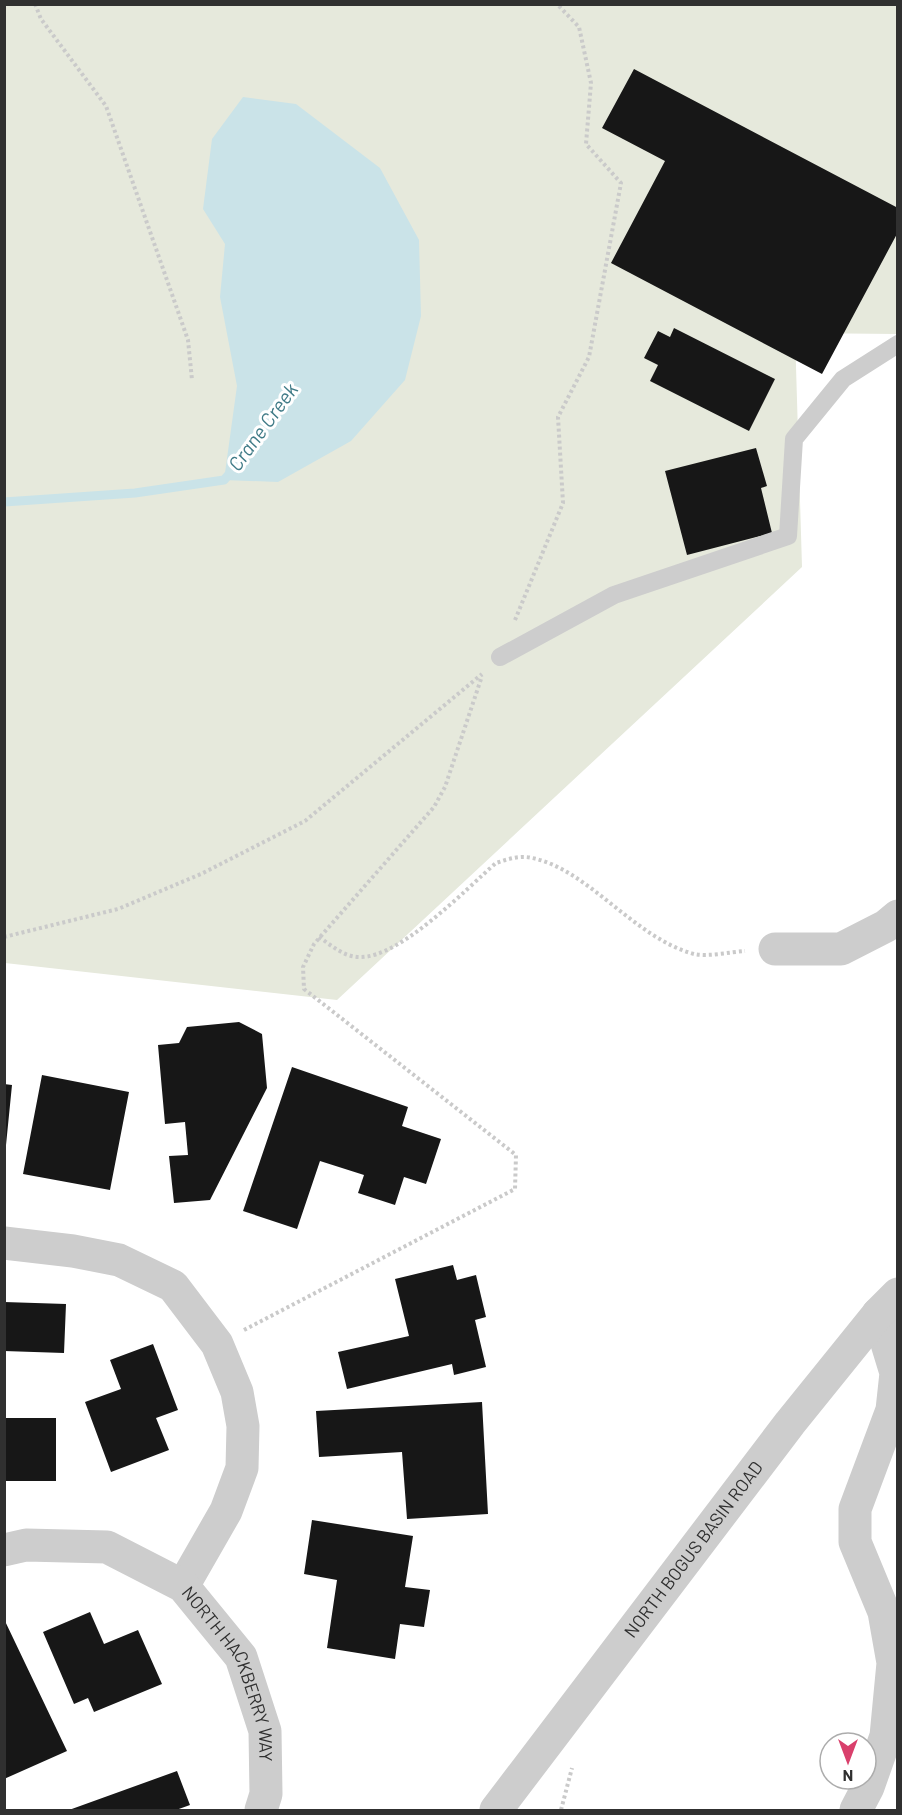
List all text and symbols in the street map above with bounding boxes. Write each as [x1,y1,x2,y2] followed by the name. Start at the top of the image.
[222,378,302,475] water label: Crane Creek
[619,1456,767,1642] street label: NORTH BOGUS BASIN ROAD
[178,1581,277,1762] street label: NORTH HACKBERRY WAY
[818,1731,878,1791] north arrow
[843,1767,853,1786] text: N

